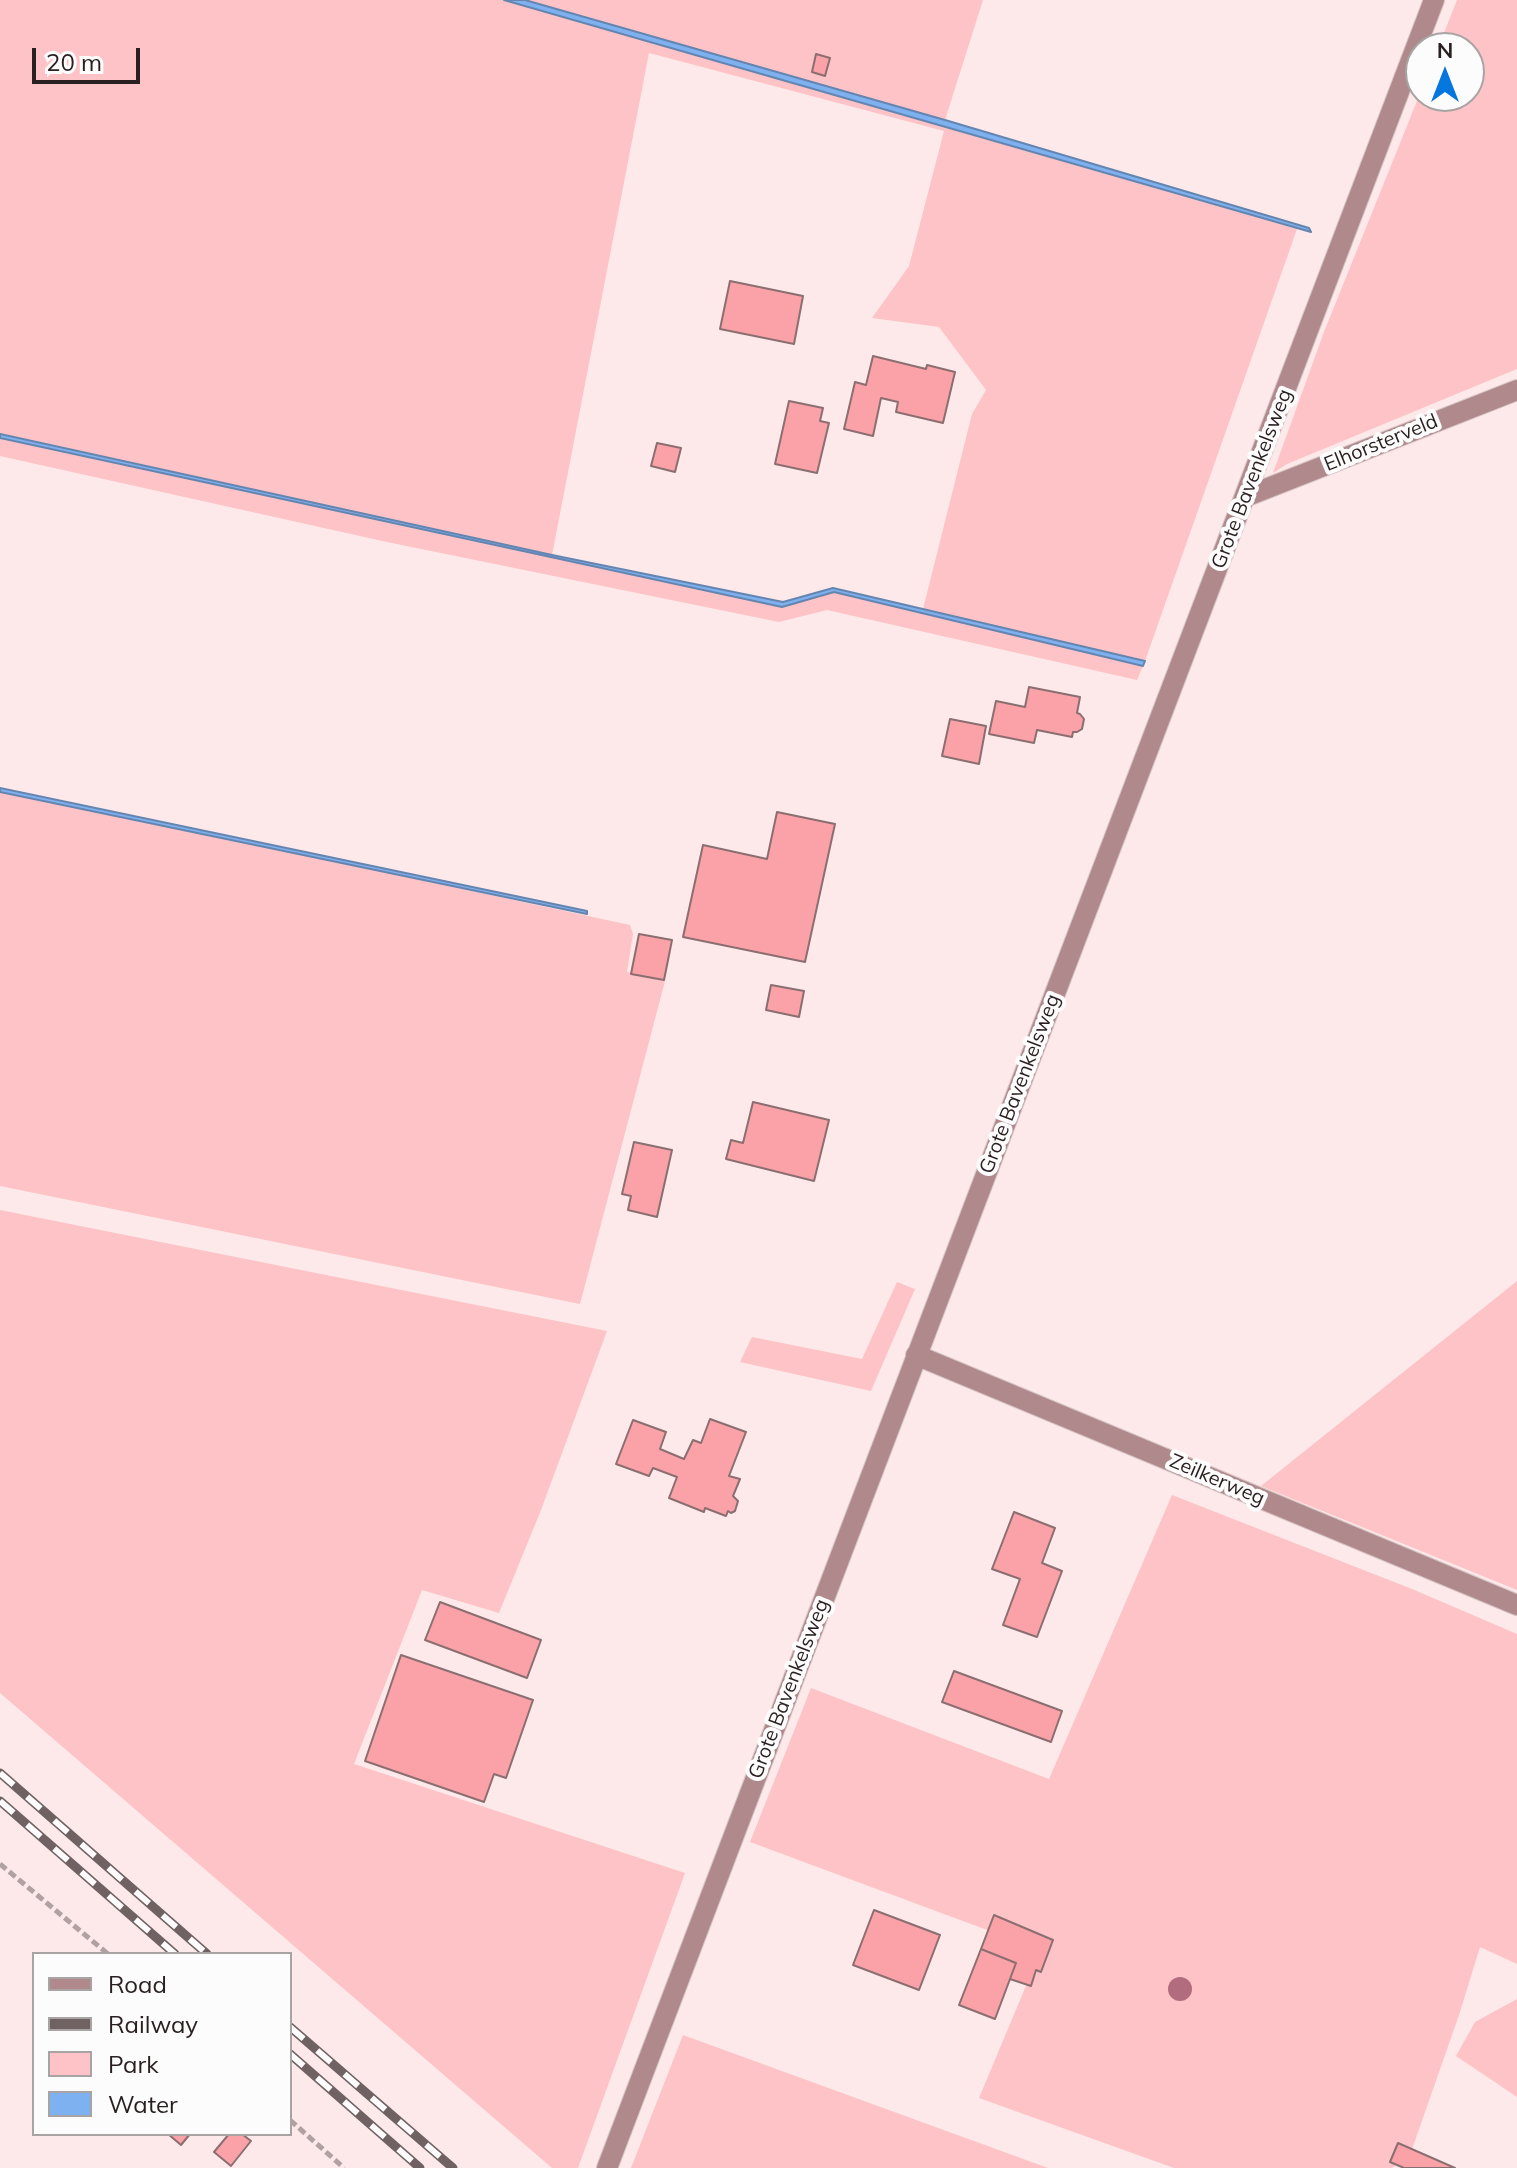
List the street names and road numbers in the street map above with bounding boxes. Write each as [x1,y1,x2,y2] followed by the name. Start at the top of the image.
[1207,386,1297,572] street label: Grote Bavenkelsweg
[1321,409,1441,477] street label: Elhorsterveld
[975,991,1065,1177] street label: Grote Bavenkelsweg
[1166,1449,1268,1511] street label: Zeilkerweg
[744,1596,834,1782] street label: Grote Bavenkelsweg

